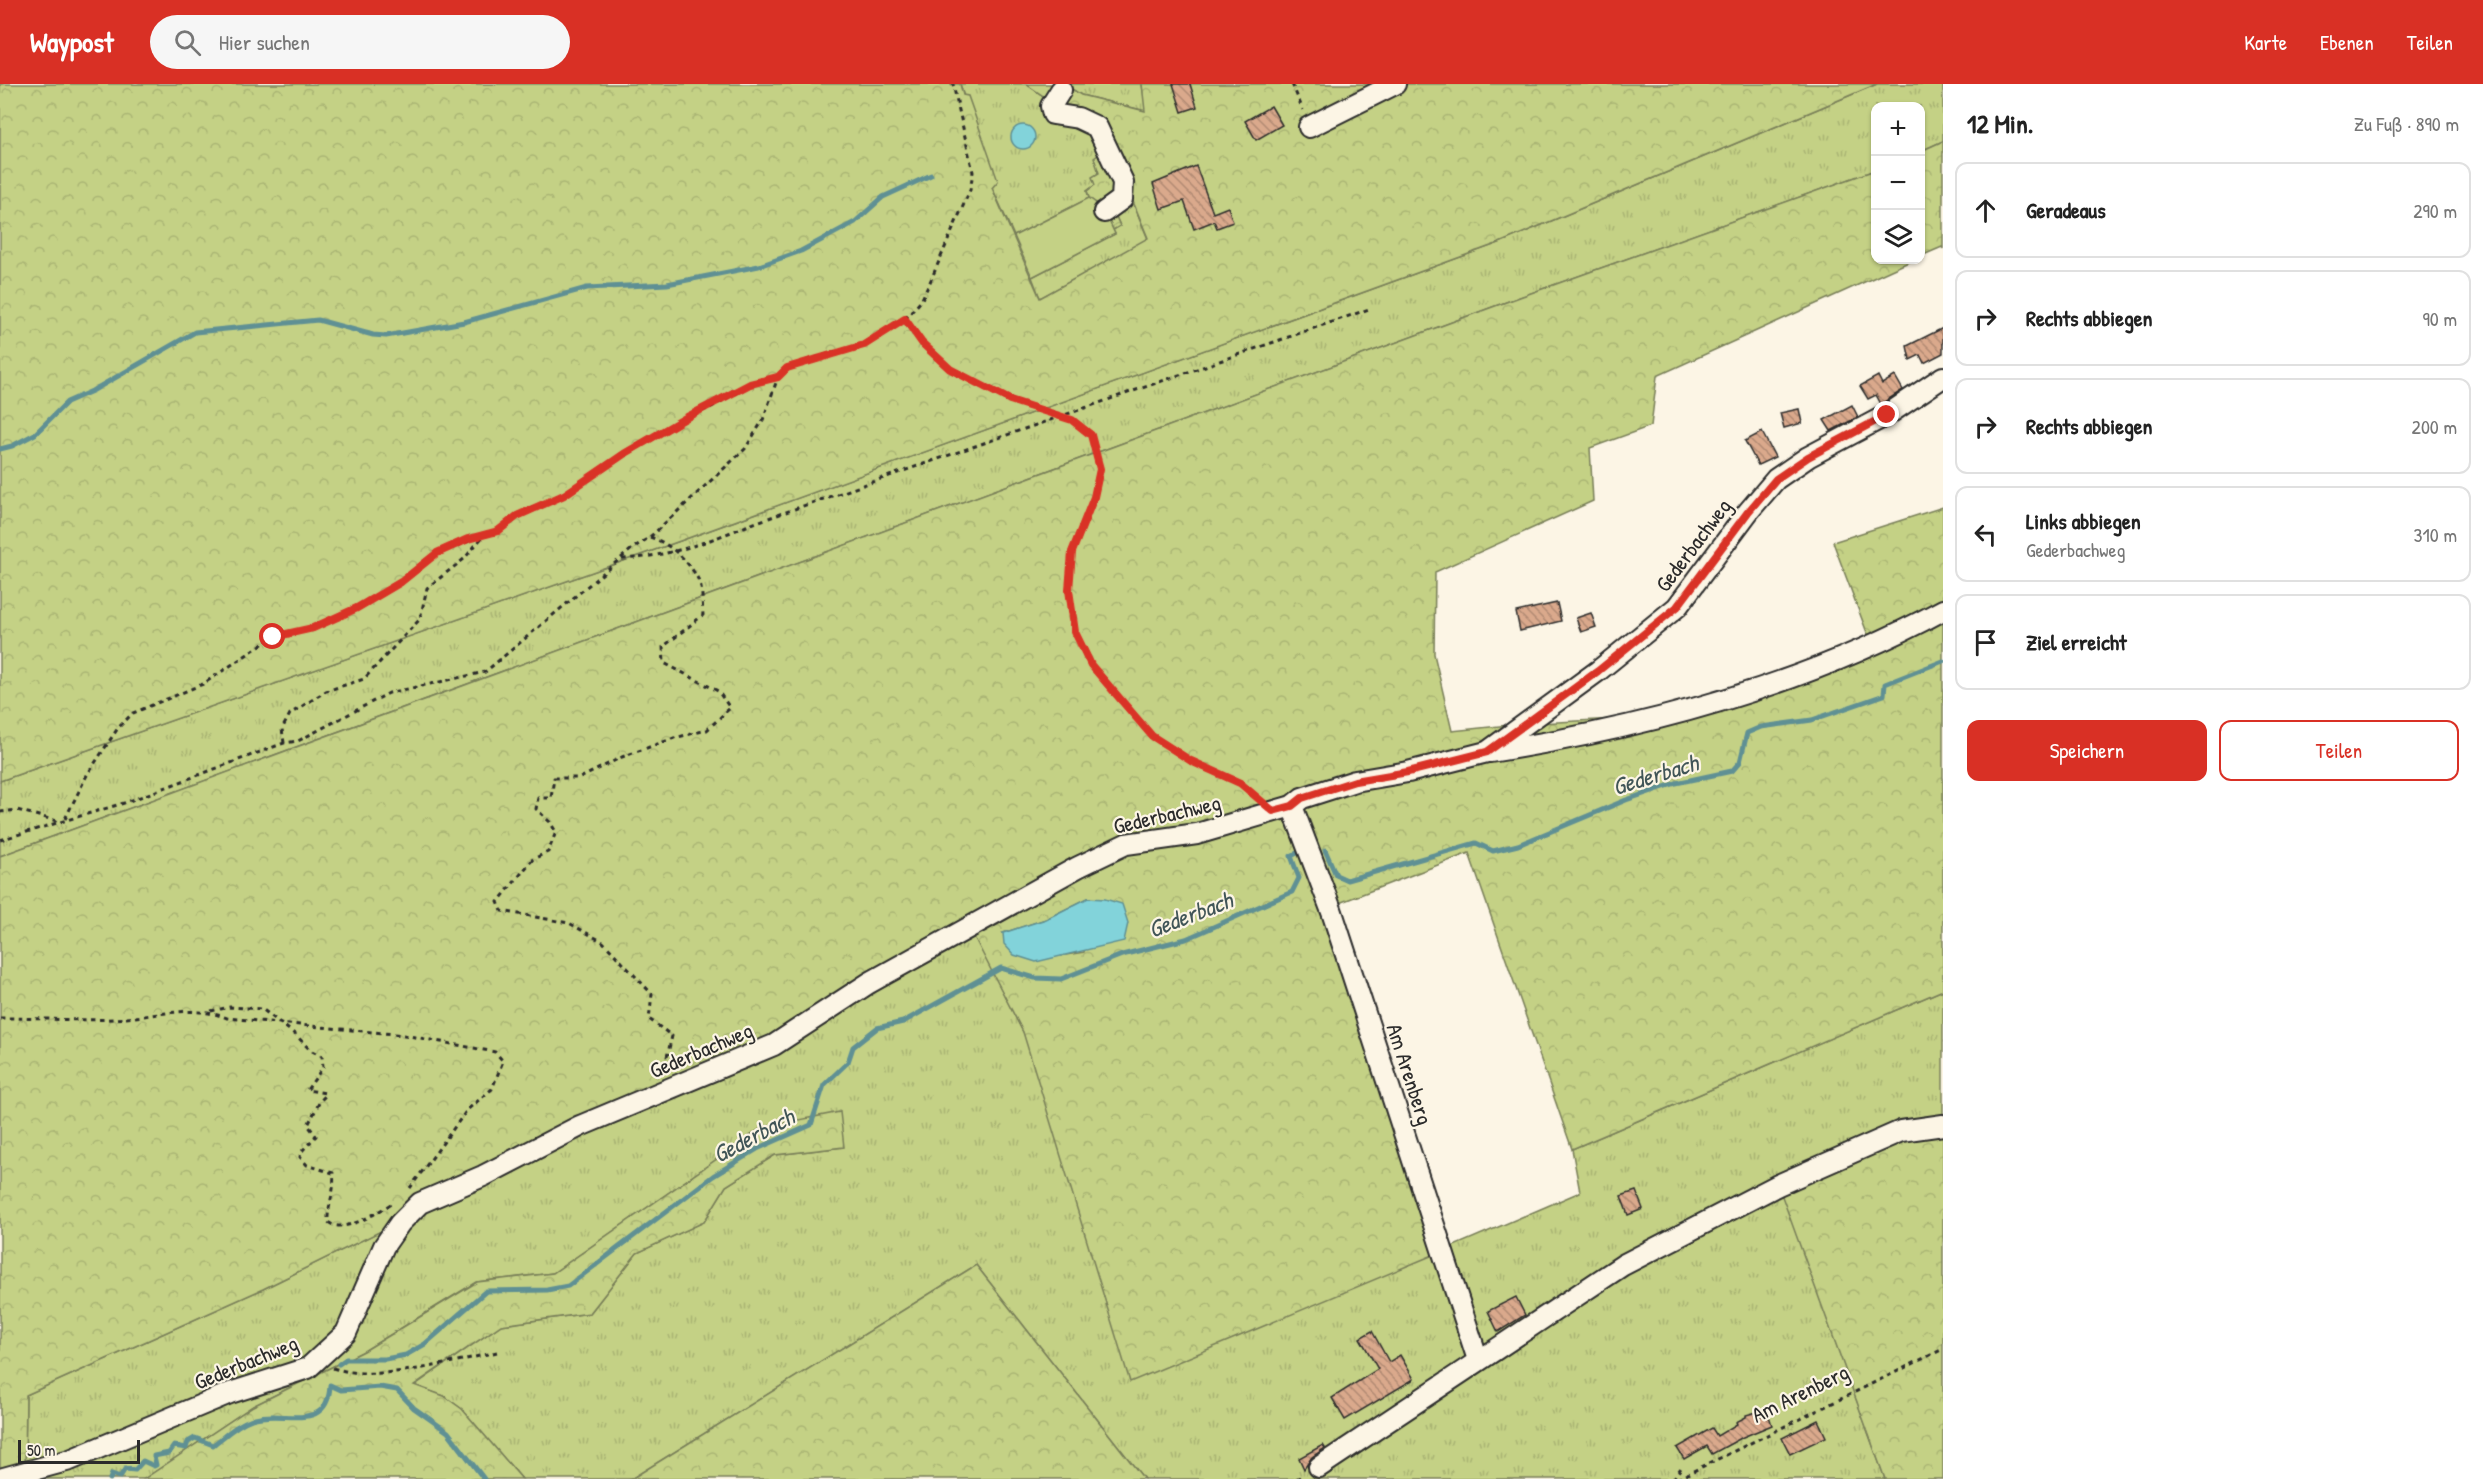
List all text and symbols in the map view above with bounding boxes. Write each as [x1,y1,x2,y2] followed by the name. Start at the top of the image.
[150,15,570,69] search box
[30,23,114,61] text: Waypost
[171,26,204,59] icon: search
[219,27,310,57] text: Hier suchen
[2244,28,2287,57] text: Karte
[2320,28,2374,57] text: Ebenen
[2407,28,2453,57] text: Teilen
[1871,102,1925,264] map controls
[1871,102,1925,156] button: +
[1967,106,2033,141] text: 12 Min.
[2354,110,2459,137] text: Zu Fuß · 890 m
[1871,156,1925,210] button: −
[1969,194,2002,227] icon: ahead
[2026,195,2106,225] text: Geradeaus
[2413,197,2457,224] text: 290 m
[1871,210,1925,264] button: layers
[1969,302,2002,335] icon: right
[2026,303,2153,333] text: Rechts abbiegen
[2423,305,2457,332] text: 90 m
[1873,401,1899,427] route end
[1969,410,2002,443] icon: right
[2026,411,2153,441] text: Rechts abbiegen
[2412,413,2457,440] text: 200 m
[1648,492,1738,598] street label: Gederbachweg
[2026,506,2141,536] text: Links abbiegen
[1969,518,2002,551] icon: left
[2414,521,2457,548] text: 310 m
[2026,536,2125,563] text: Gederbachweg
[259,623,285,649] route start
[1969,626,2002,659] icon: arrive
[2026,627,2126,657] text: Ziel erreicht
[1967,720,2207,781] button: Speichern
[2219,720,2459,781] button: Teilen
[1608,745,1704,802] water label: Gederbach
[1110,787,1224,841] street label: Gederbachweg
[1143,883,1239,945] water label: Gederbach
[645,1015,757,1085] street label: Gederbachweg
[1380,1020,1440,1128] street label: Am Arenberg
[707,1099,801,1170] water label: Gederbach
[190,1328,302,1396] street label: Gederbachweg
[1746,1357,1854,1429] street label: Am Arenberg
[18,1437,140,1464] scale bar
[27,1439,56,1461] text: 50 m

